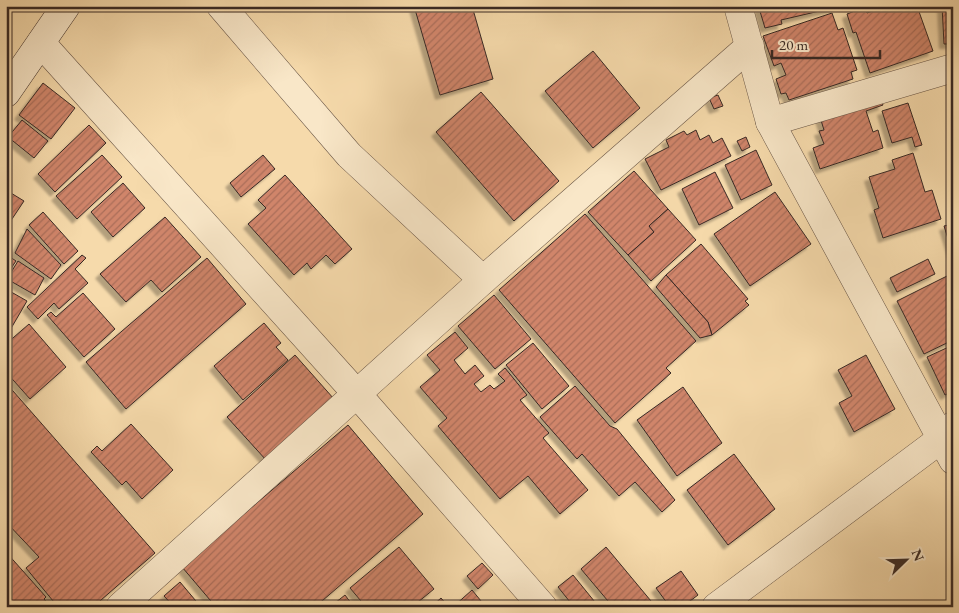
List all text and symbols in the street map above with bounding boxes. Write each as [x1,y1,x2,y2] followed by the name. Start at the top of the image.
[772,28,879,60] scale bar
[779,35,808,54] text: 20 m
[882,536,932,586] north arrow
[907,546,929,564] text: N

